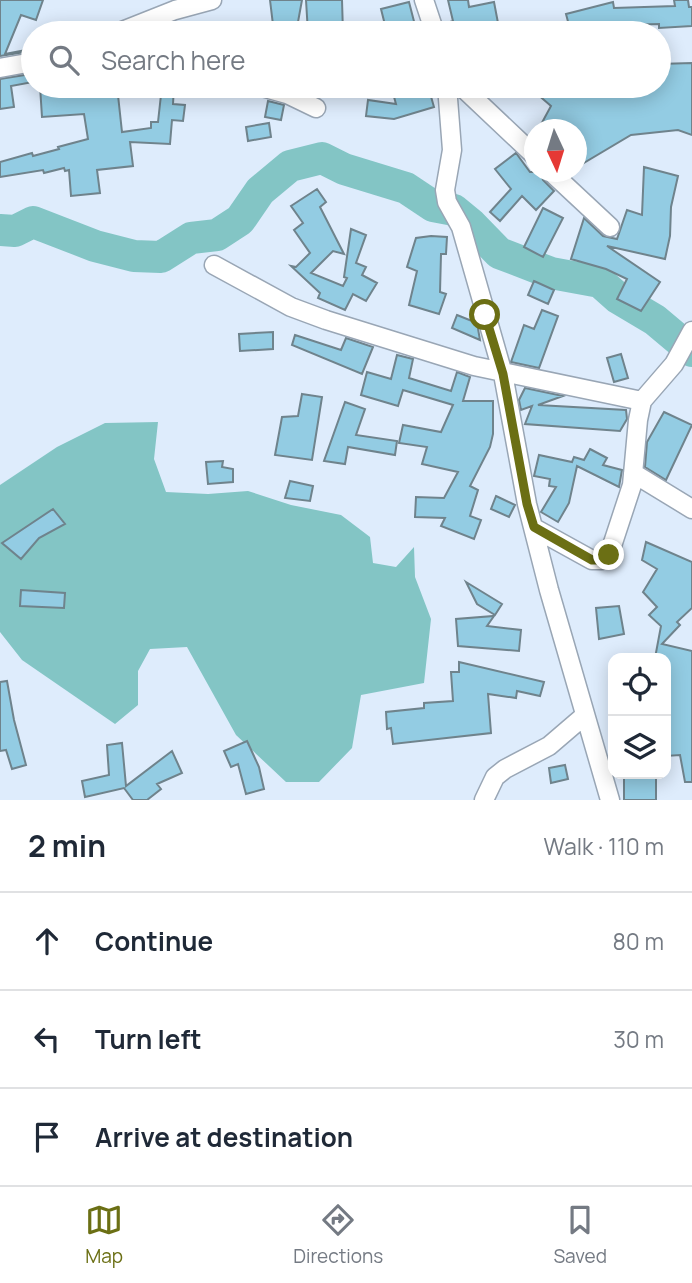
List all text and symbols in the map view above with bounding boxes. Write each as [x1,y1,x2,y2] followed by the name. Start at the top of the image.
[21,21,671,98] search box
[45,41,83,79] icon: search
[101,42,246,78] text: Search here
[524,119,587,182] north arrow
[469,299,500,330] route start
[593,539,624,570] route end
[608,653,671,779] map controls
[608,653,671,716] button: locate
[608,716,671,779] button: layers
[28,825,106,866] text: 2 min
[543,830,664,862] text: Walk · 110 m
[28,922,66,960] icon: ahead
[95,923,213,959] text: Continue
[613,925,664,957] text: 80 m
[28,1020,66,1058] icon: left
[95,1021,202,1057] text: Turn left
[613,1023,664,1055] text: 30 m
[28,1118,66,1156] icon: arrive
[95,1119,353,1155] text: Arrive at destination
[85,1201,123,1269] tab: Map
[293,1201,383,1269] tab: Directions
[553,1201,607,1269] tab: Saved

